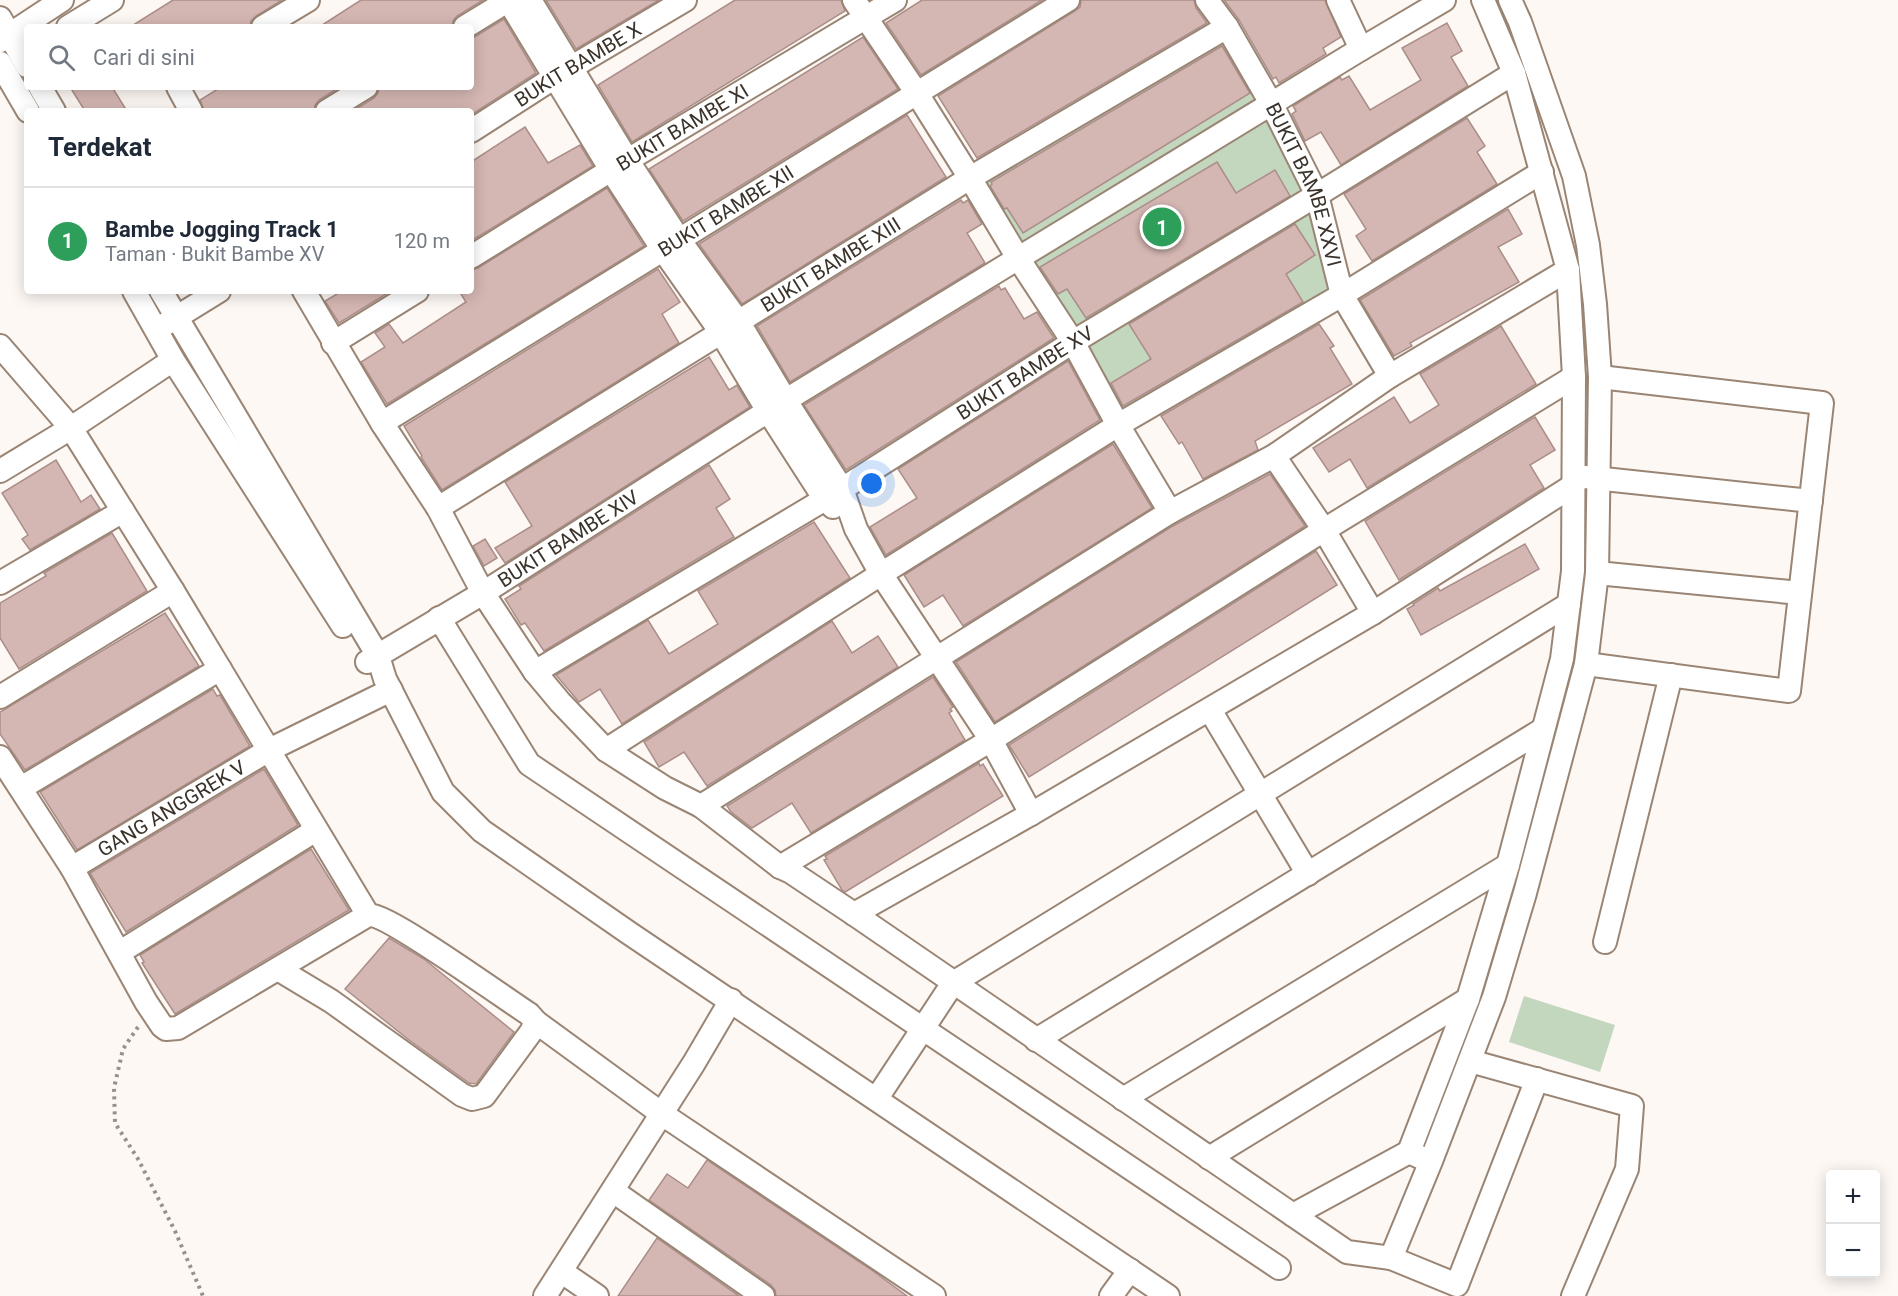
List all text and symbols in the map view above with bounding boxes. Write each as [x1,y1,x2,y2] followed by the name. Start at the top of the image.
[510,16,646,112] street label: BUKIT BAMBE X
[24,24,474,90] search box
[45,41,78,74] icon: search
[93,45,195,70] text: Cari di sini
[612,79,753,176] street label: BUKIT BAMBE XI
[1261,99,1346,269] street label: BUKIT BAMBE XXVI
[48,132,152,162] text: Terdekat
[654,160,798,262] street label: BUKIT BAMBE XII
[1142,204,1182,250] pin: 1
[756,212,905,317] street label: BUKIT BAMBE XIII
[105,217,339,242] text: Bambe Jogging Track 1
[62,229,73,253] text: 1
[394,229,450,253] text: 120 m
[105,242,324,266] text: Taman · Bukit Bambe XV
[952,321,1098,425] street label: BUKIT BAMBE XV
[857,469,886,498] your location
[493,485,643,592] street label: BUKIT BAMBE XIV
[93,755,250,862] street label: GANG ANGGREK V
[1826,1170,1880,1278] map controls
[1826,1170,1880,1224] button: +
[1826,1224,1880,1278] button: −

